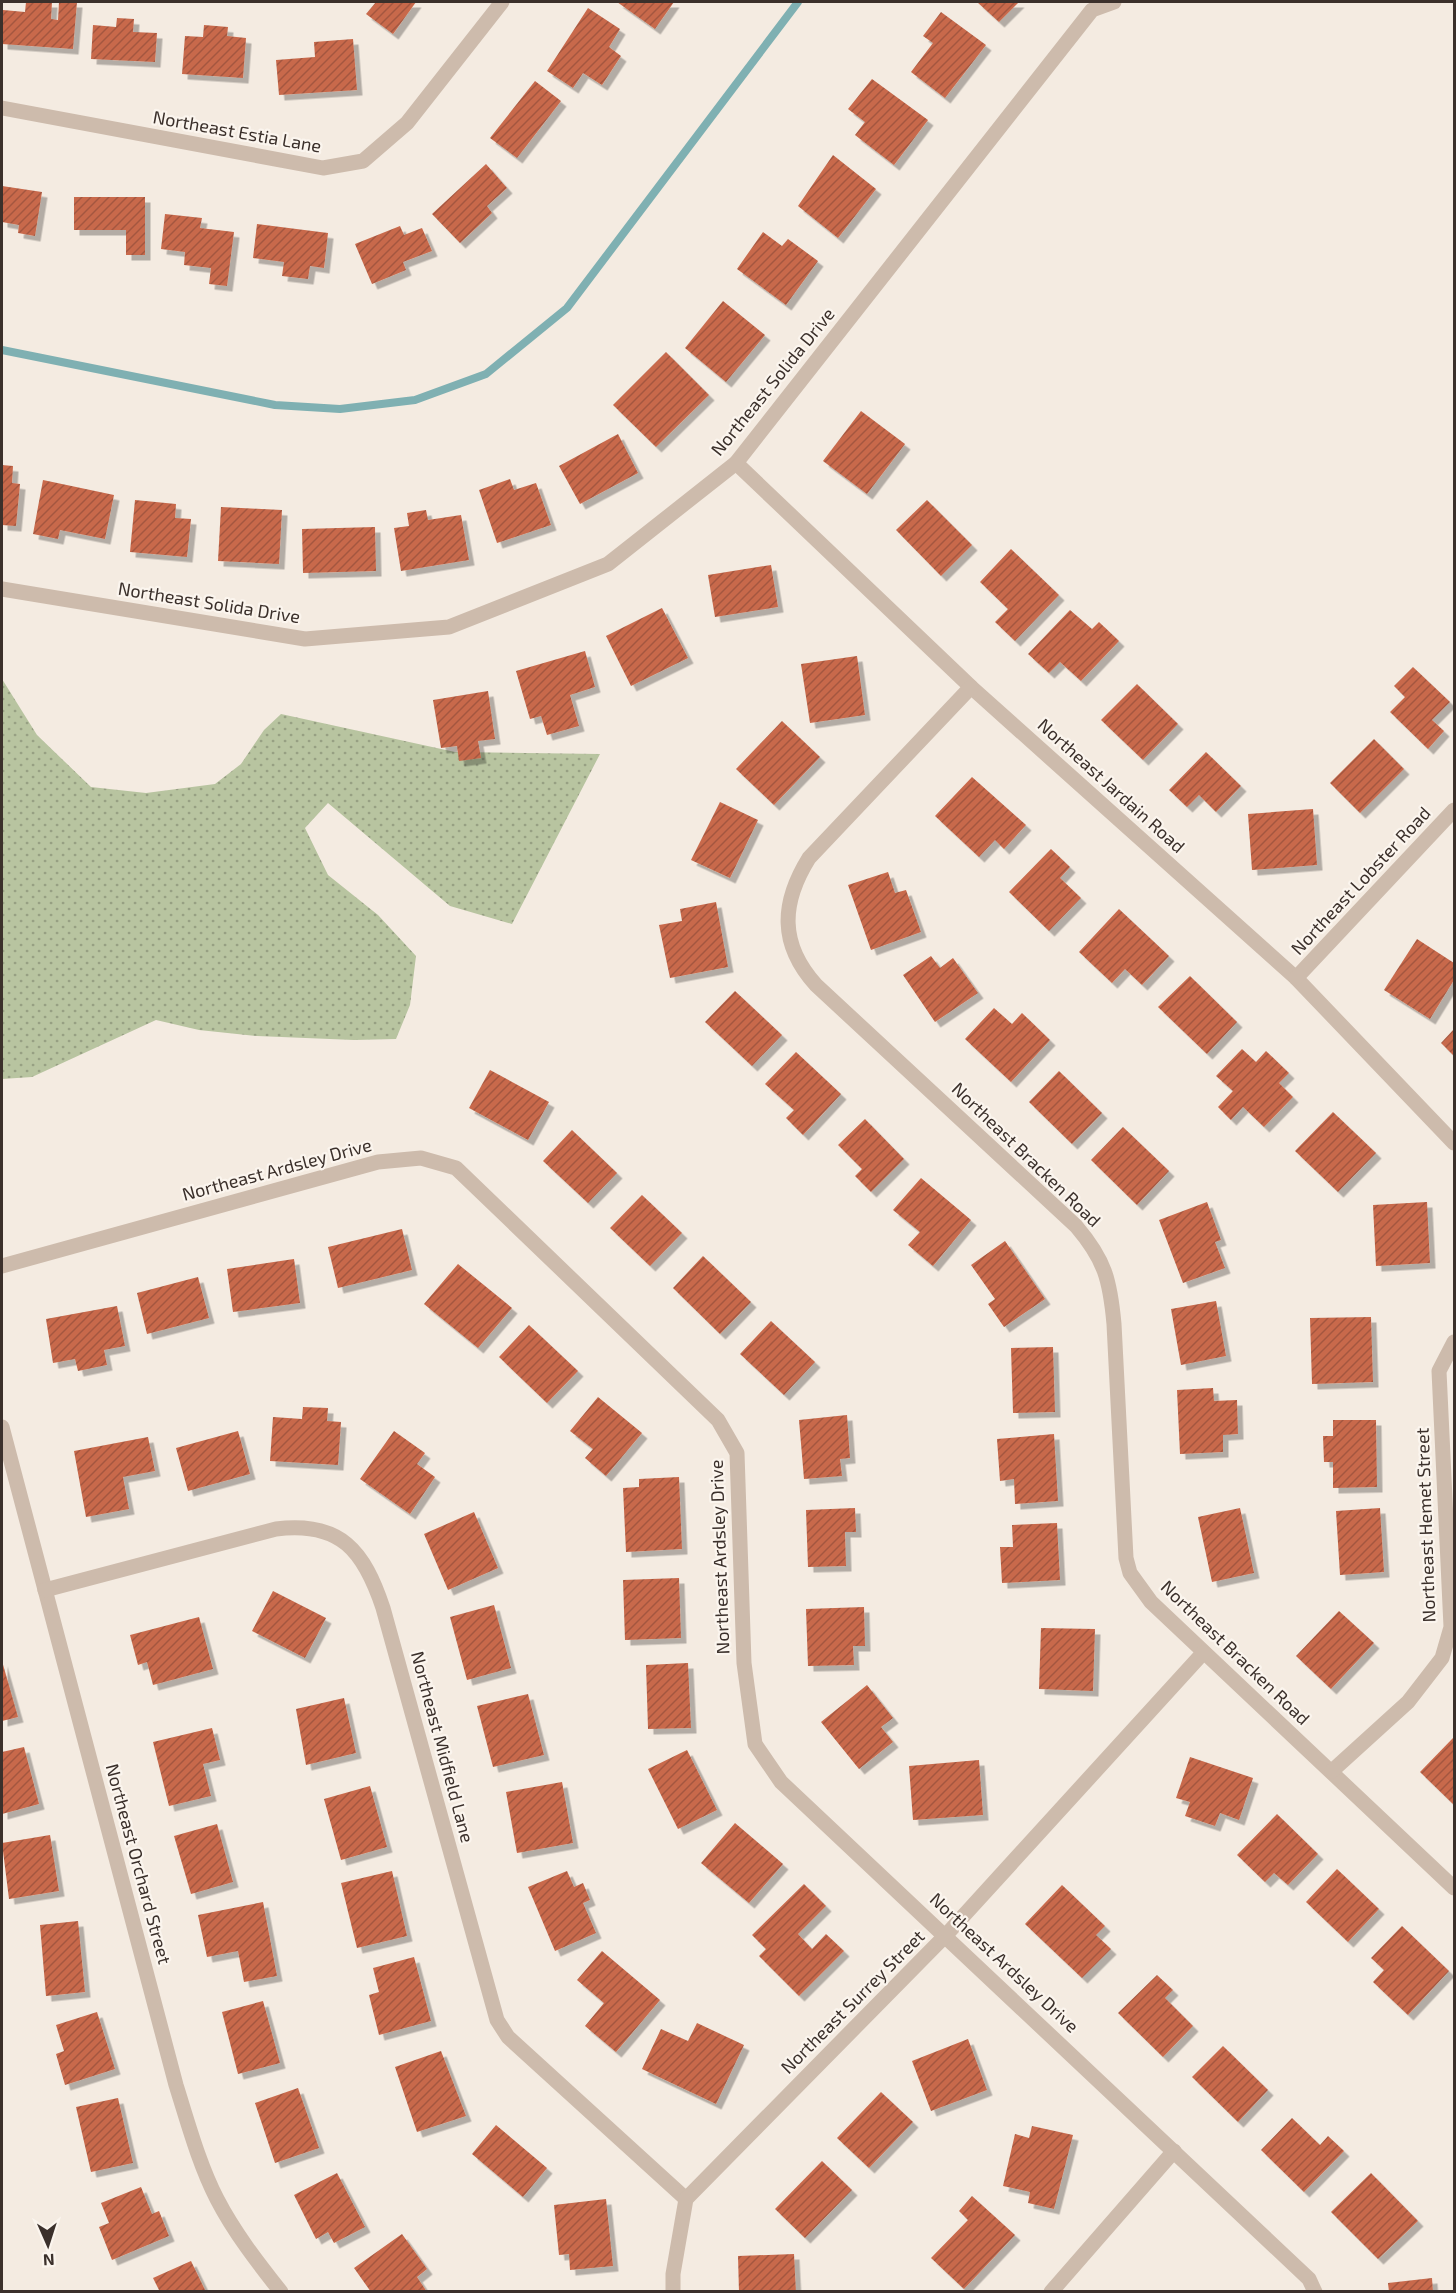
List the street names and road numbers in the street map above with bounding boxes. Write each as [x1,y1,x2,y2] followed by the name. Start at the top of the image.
[151,105,323,157] street label: Northeast Estia Lane
[706,303,839,460] street label: Northeast Solida Drive
[117,577,302,627] street label: Northeast Solida Drive
[1034,713,1190,857] street label: Northeast Jardain Road
[1286,802,1435,959] street label: Northeast Lobster Road
[948,1077,1106,1231] street label: Northeast Bracken Road
[180,1133,374,1205] street label: Northeast Ardsley Drive
[1411,1427,1439,1623] street label: Northeast Hemet Street
[705,1459,733,1655] street label: Northeast Ardsley Drive
[1157,1575,1315,1729] street label: Northeast Bracken Road
[407,1649,479,1845] street label: Northeast Midfield Lane
[102,1761,176,1966] street label: Northeast Orchard Street
[926,1888,1084,2037] street label: Northeast Ardsley Drive
[776,1925,929,2078] street label: Northeast Surrey Street

